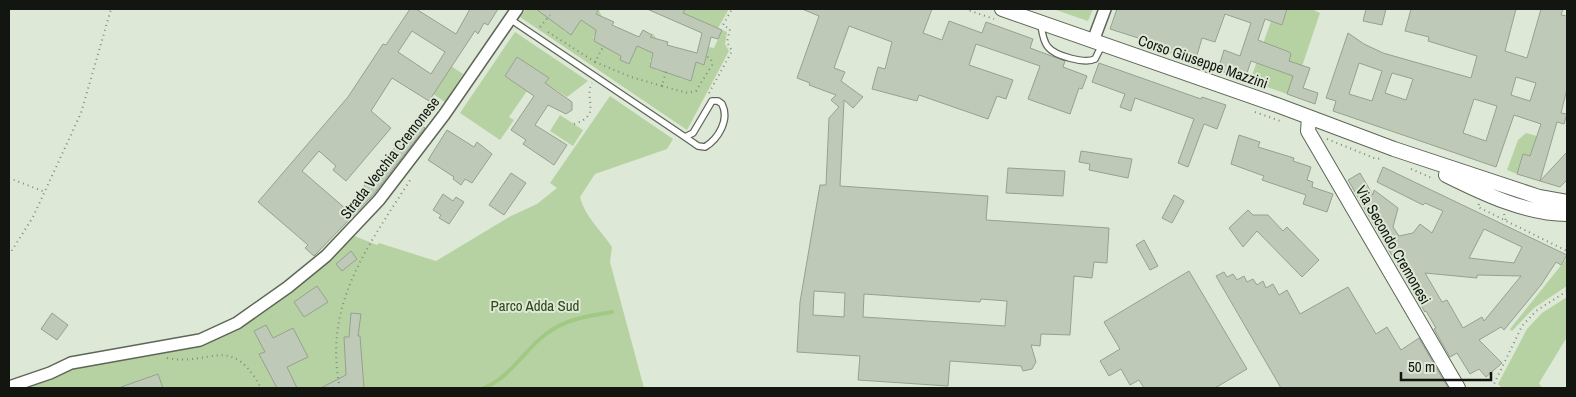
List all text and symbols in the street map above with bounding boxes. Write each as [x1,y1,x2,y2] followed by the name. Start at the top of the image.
[1135,29,1271,94] street label: Corso Giuseppe Mazzini
[335,92,444,223] street label: Strada Vecchia Cremonese
[1351,182,1436,308] street label: Via Secondo Cremonesi
[491,295,579,316] park label: Parco Adda Sud
[1401,350,1491,382] scale bar
[1408,356,1435,377] text: 50 m

